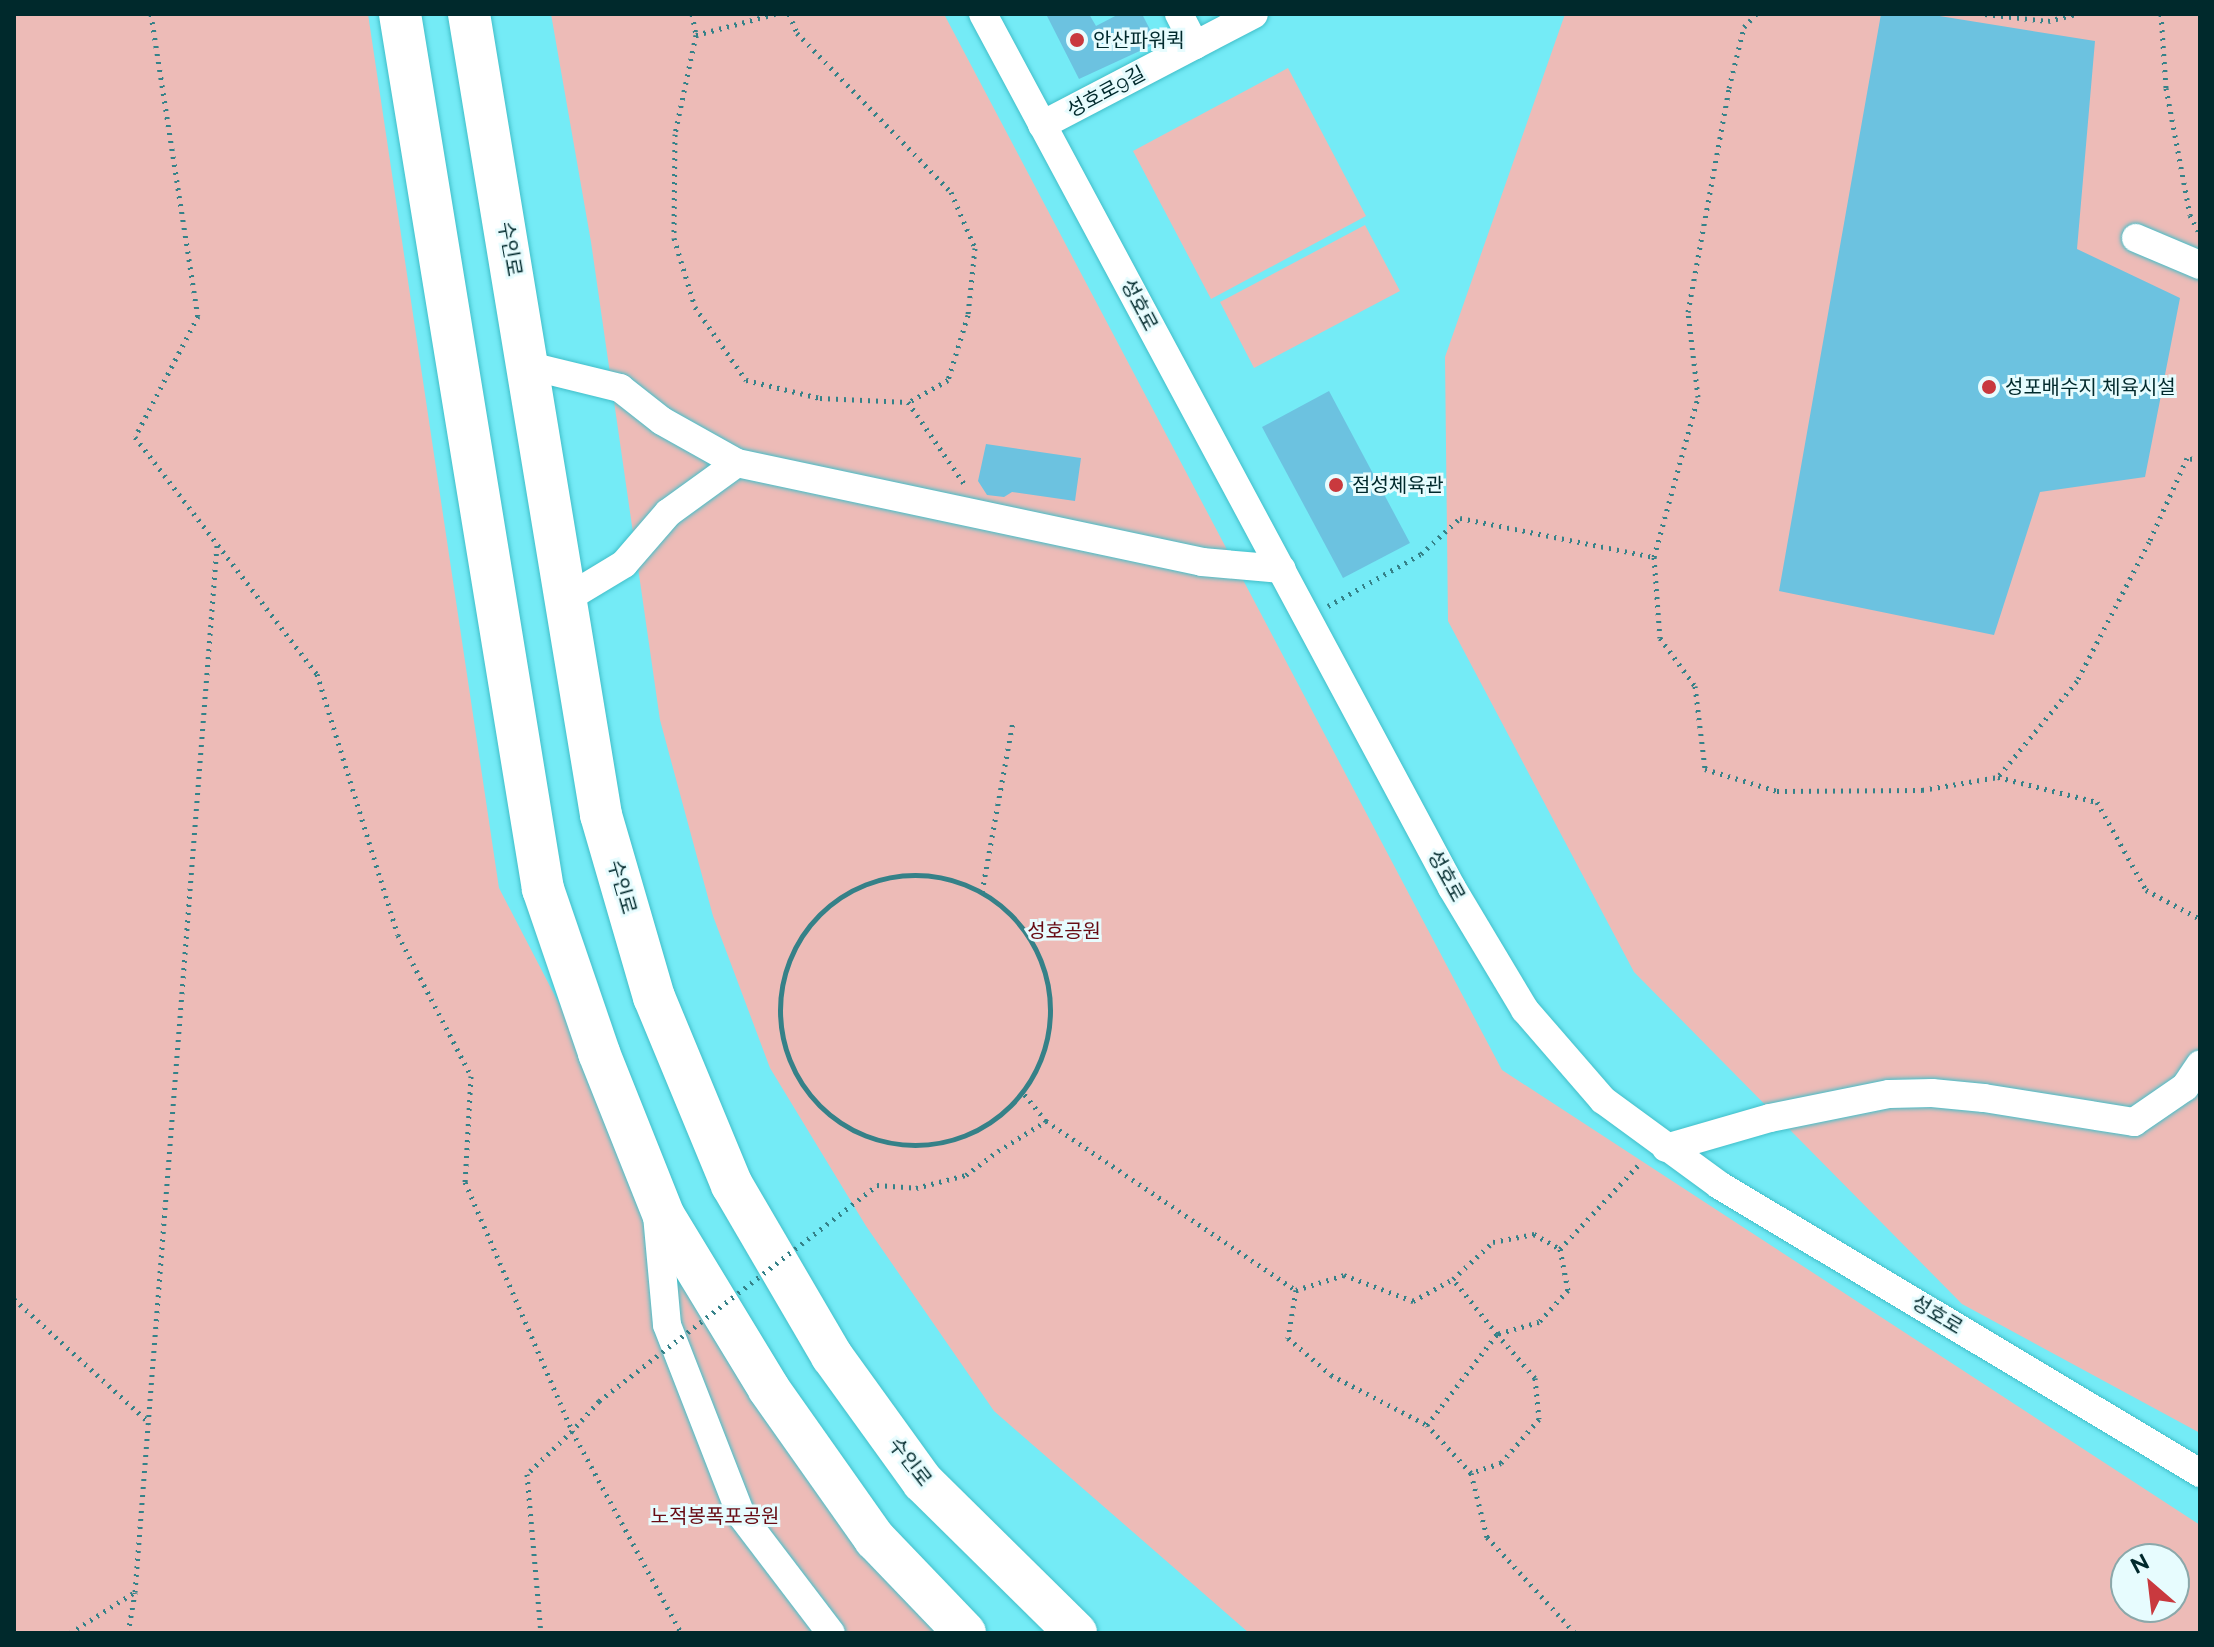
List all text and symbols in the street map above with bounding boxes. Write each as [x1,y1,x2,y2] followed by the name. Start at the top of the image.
[1093,28,1185,52] place label: 안산파워퀵
[1068,31,1086,49] marker: 안산파워퀵
[1063,61,1149,123] street label: 성호로9길
[493,220,527,278] street label: 수인로
[1115,275,1163,335] street label: 성호로
[2005,375,2176,399] place label: 성포배수지 체육시설
[1980,378,1998,396] marker: 성포배수지 체육시설
[1352,473,1444,497] place label: 점성체육관
[1327,476,1345,494] marker: 점성체육관
[1422,846,1470,906] street label: 성호로
[603,857,641,917] street label: 수인로
[1027,919,1101,943] park label: 성호공원
[1907,1290,1967,1340] street label: 성호로
[884,1433,936,1491] street label: 수인로
[651,1504,779,1528] park label: 노적봉폭포공원
[2110,1543,2190,1623] north arrow
[2126,1548,2153,1579] text: N

